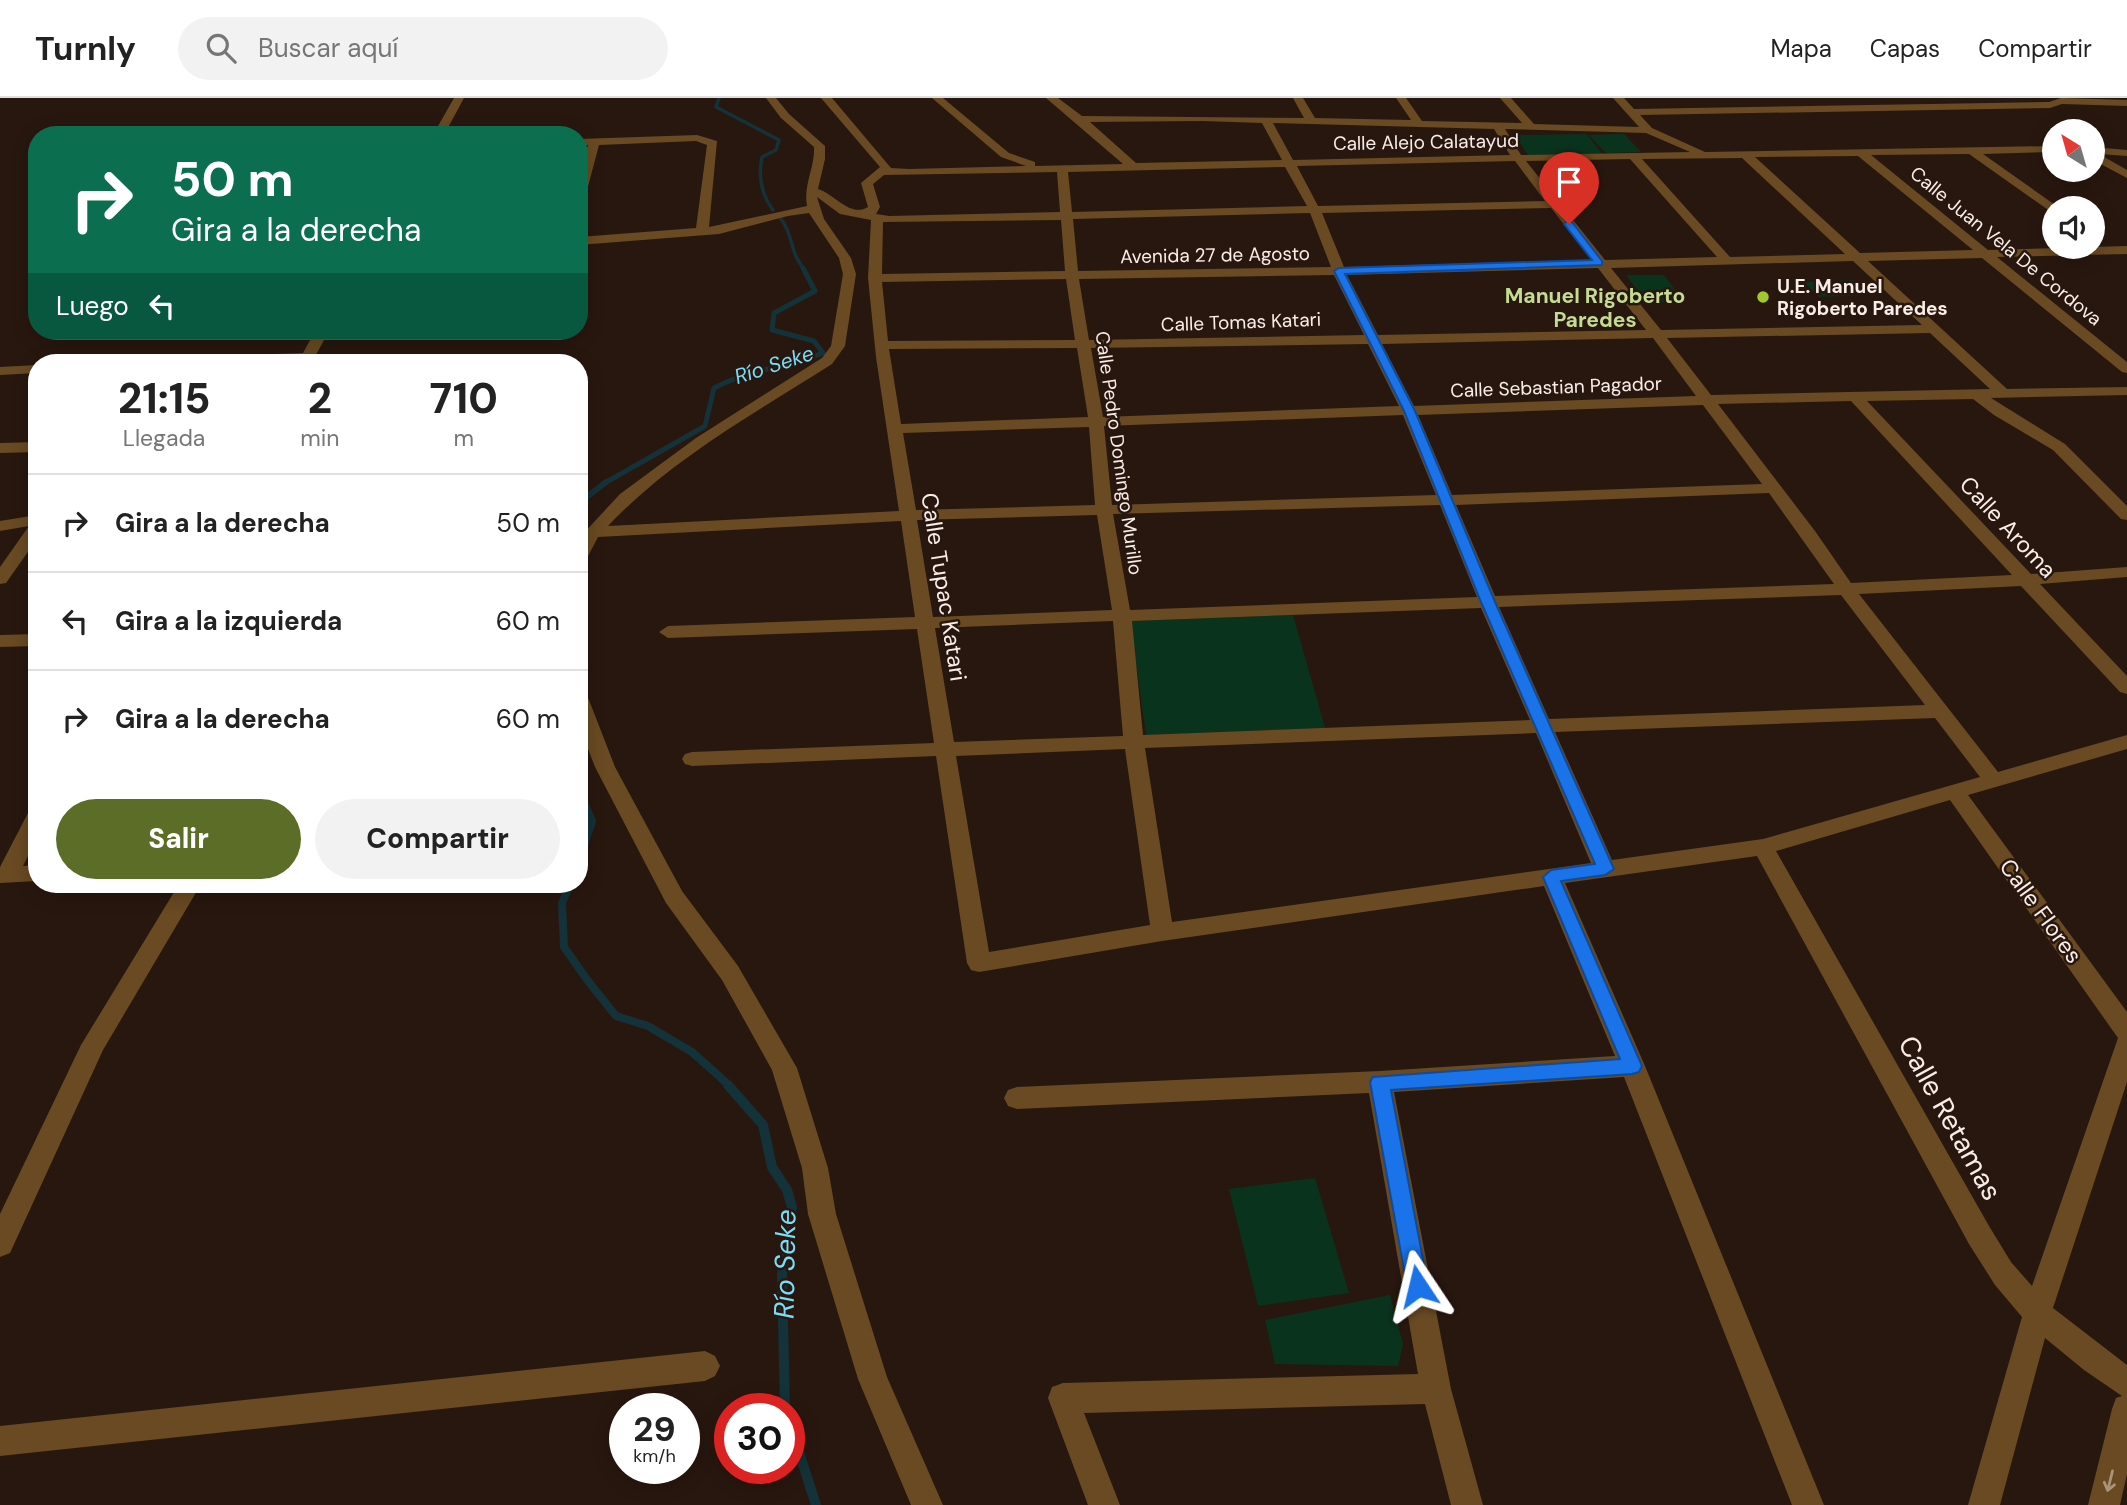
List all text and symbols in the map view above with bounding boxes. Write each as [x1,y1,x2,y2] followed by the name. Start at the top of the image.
[178,17,668,80] search box
[35,27,136,70] text: Turnly
[202,29,240,67] icon: search
[258,31,398,65] text: Buscar aquí
[1770,33,1832,64] text: Mapa
[1870,33,1940,64] text: Capas
[1978,33,2092,64] text: Compartir
[2042,119,2105,182] north arrow
[2042,119,2105,259] map controls
[1333,128,1519,156] street label: Calle Alejo Calatayud
[171,147,294,211] text: 50 m
[1539,152,1599,224] pin
[56,154,147,245] icon: right
[1905,161,2107,331] street label: Calle Juan Vela De Cordova
[1550,163,1588,201] icon: arrive
[2042,196,2105,259] button: sound
[171,209,421,251] text: Gira a la derecha
[1120,241,1310,269] street label: Avenida 27 de Agosto
[1777,274,1948,321] place label: U.E. Manuel Rigoberto Paredes
[1505,282,1685,334] district label: Manuel Rigoberto Paredes
[143,287,181,325] icon: left
[56,289,129,323] text: Luego
[1755,289,1771,305] marker: U.E. Manuel Rigoberto Paredes
[1160,307,1322,337] street label: Calle Tomas Katari
[1090,329,1148,577] street label: Calle Pedro Domingo Murillo
[731,339,817,391] water label: Río Seke
[118,371,210,426] text: 21:15
[308,371,332,426] text: 2
[429,371,498,426] text: 710
[1450,371,1662,403] street label: Calle Sebastian Pagador
[123,423,205,453] text: Llegada
[300,423,339,453] text: min
[453,423,474,453] text: m
[1953,470,2063,584] street label: Calle Aroma
[914,491,974,683] street label: Calle Tupac Katari
[56,504,94,542] icon: right
[115,506,330,540] text: Gira a la derecha
[496,506,560,540] text: 50 m
[56,602,94,640] icon: left
[115,604,342,638] text: Gira a la izquierda
[496,604,560,638] text: 60 m
[56,700,94,738] icon: right
[115,702,330,736] text: Gira a la derecha
[496,702,560,736] text: 60 m
[56,799,301,879] button: Salir
[315,799,560,879] button: Compartir
[1993,853,2089,969] street label: Calle Flores
[1890,1029,2010,1207] street label: Calle Retamas
[766,1209,804,1319] water label: Río Seke
[1381,1249,1455,1323] position arrow
[714,1393,805,1484] speed limit sign: 30
[633,1406,676,1452] text: 29
[633,1444,676,1468] text: km/h
[2103,1469,2116,1492] one-way arrow

